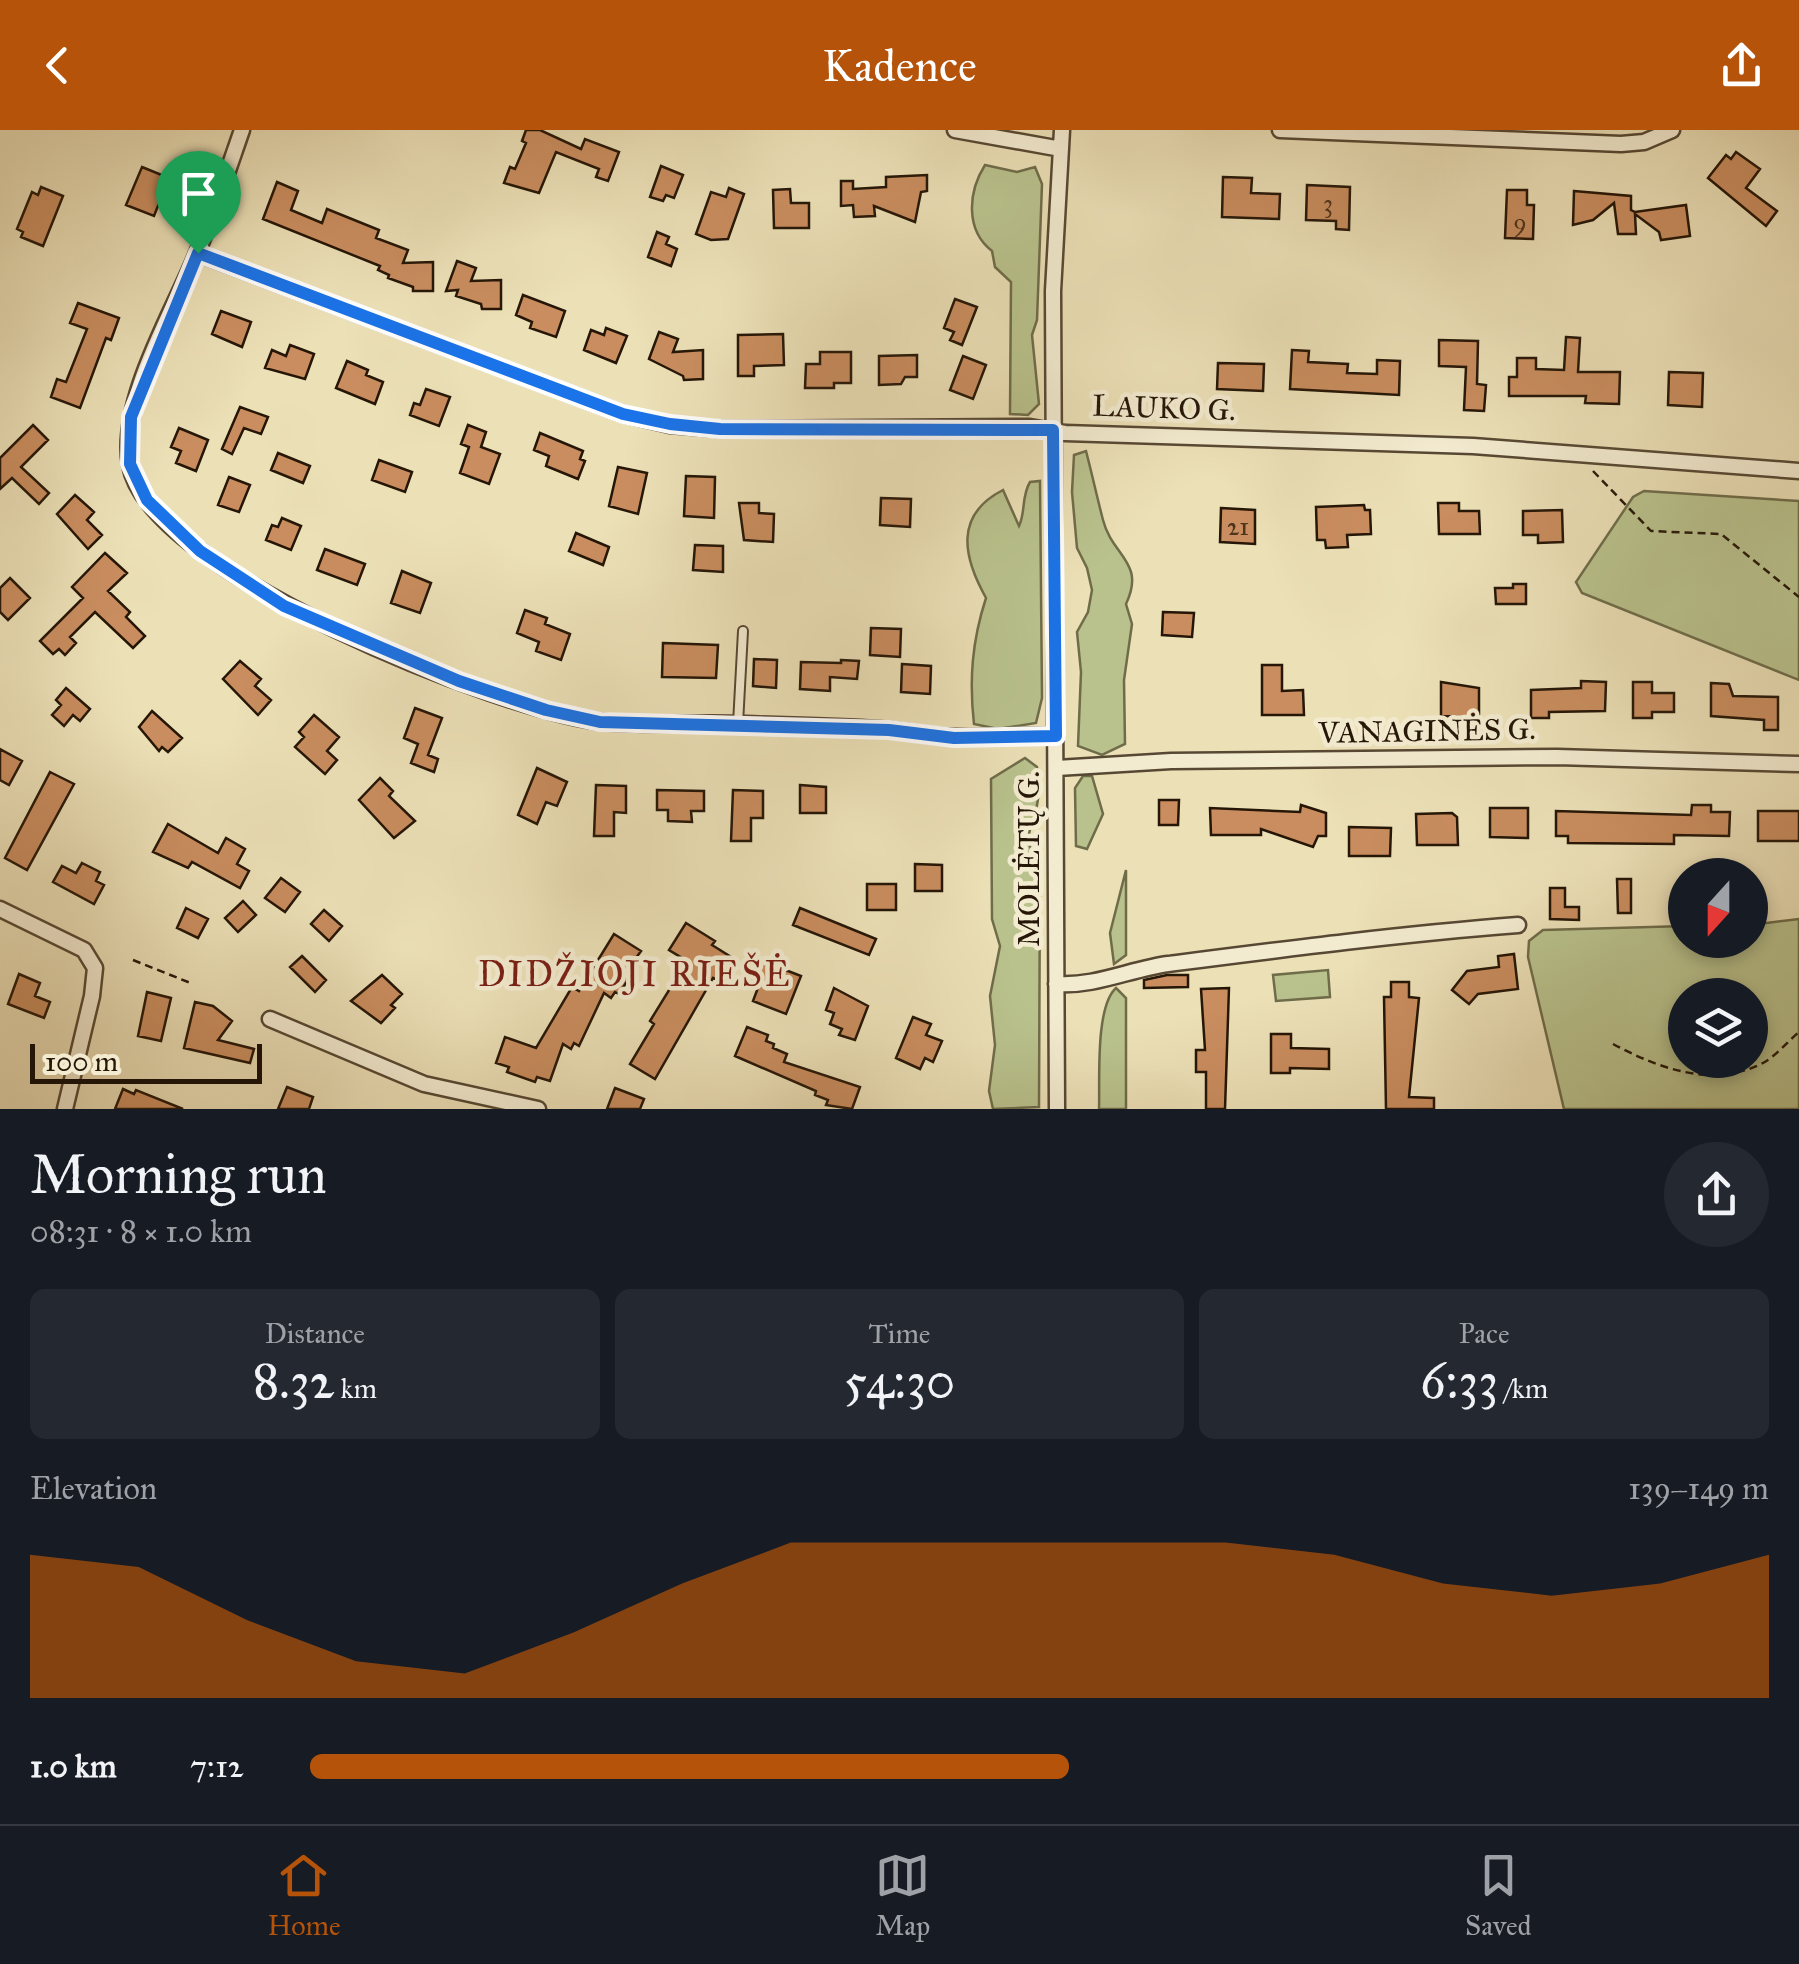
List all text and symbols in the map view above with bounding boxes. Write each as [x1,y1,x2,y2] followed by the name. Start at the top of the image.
[30,38,85,93] icon: back
[822,38,977,93] text: Kadence
[1714,38,1769,93] icon: share
[156,151,241,254] pin
[171,166,226,221] icon: arrive
[1323,188,1333,219] house number: 3
[1513,207,1527,238] house number: 9
[1092,388,1236,428] street label: LAUKO G.
[1227,511,1249,542] house number: 21
[1317,711,1536,751] street label: VANAGINĖS G.
[1011,771,1047,947] street label: MOLĖTŲ G.
[1668,858,1768,958] north arrow
[1668,858,1768,1078] map controls
[478,951,792,996] district label: DIDŽIOJI RIEŠĖ
[1668,978,1768,1078] button: layers
[30,1039,262,1084] scale bar
[45,1044,118,1079] text: 100 m
[30,1141,327,1208] text: Morning run
[1664,1142,1769,1247] button: share
[30,1212,252,1251] text: 08:31 · 8 × 1.0 km
[265,1316,365,1351] text: Distance
[868,1316,930,1351] text: Time
[1459,1316,1510,1351] text: Pace
[253,1351,334,1412] text: 8.32
[844,1351,955,1412] text: 54:30
[1420,1351,1498,1412] text: 6:33
[334,1371,377,1406] text: km
[1498,1371,1548,1406] text: /km
[30,1469,157,1508] text: Elevation
[1628,1469,1769,1508] text: 139–149 m
[30,1747,117,1786] text: 1.0 km
[190,1747,244,1786] text: 7:12
[267,1848,341,1943] tab: Home
[875,1848,930,1943] tab: Map
[1465,1848,1532,1943] tab: Saved

